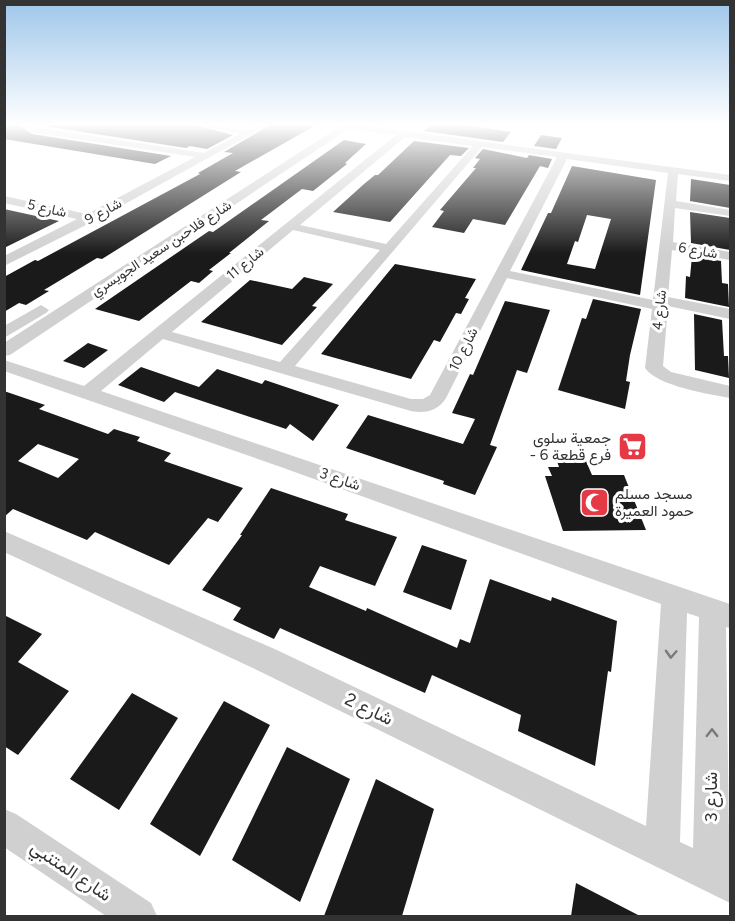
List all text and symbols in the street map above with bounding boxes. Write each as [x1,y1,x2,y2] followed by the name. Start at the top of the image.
[82,195,126,230] street label: شارع 9
[25,196,68,223] street label: شارع 5
[88,197,236,303] street label: شارع فلاحبن سعيد الجويسري
[677,239,719,264] street label: شارع 6
[223,243,269,285] street label: شارع 11
[649,289,672,331] street label: شارع 4
[445,325,483,375] street label: شارع 10
[530,429,611,466] place label: جمعية سلوى - فرع قطعة 6
[616,431,648,463] supermarket icon: جمعية سلوى - فرع قطعة 6
[317,464,363,496] street label: شارع 3
[615,485,694,520] place label: مسجد مسلم حمود العميرة
[578,487,610,519] mosque icon: مسجد مسلم حمود العميرة
[664,650,677,659] one-way arrow
[341,688,397,731] street label: شارع 2
[705,728,718,737] one-way arrow
[700,772,723,822] street label: شارع 3
[24,836,116,909] street label: شارع المتنبي

